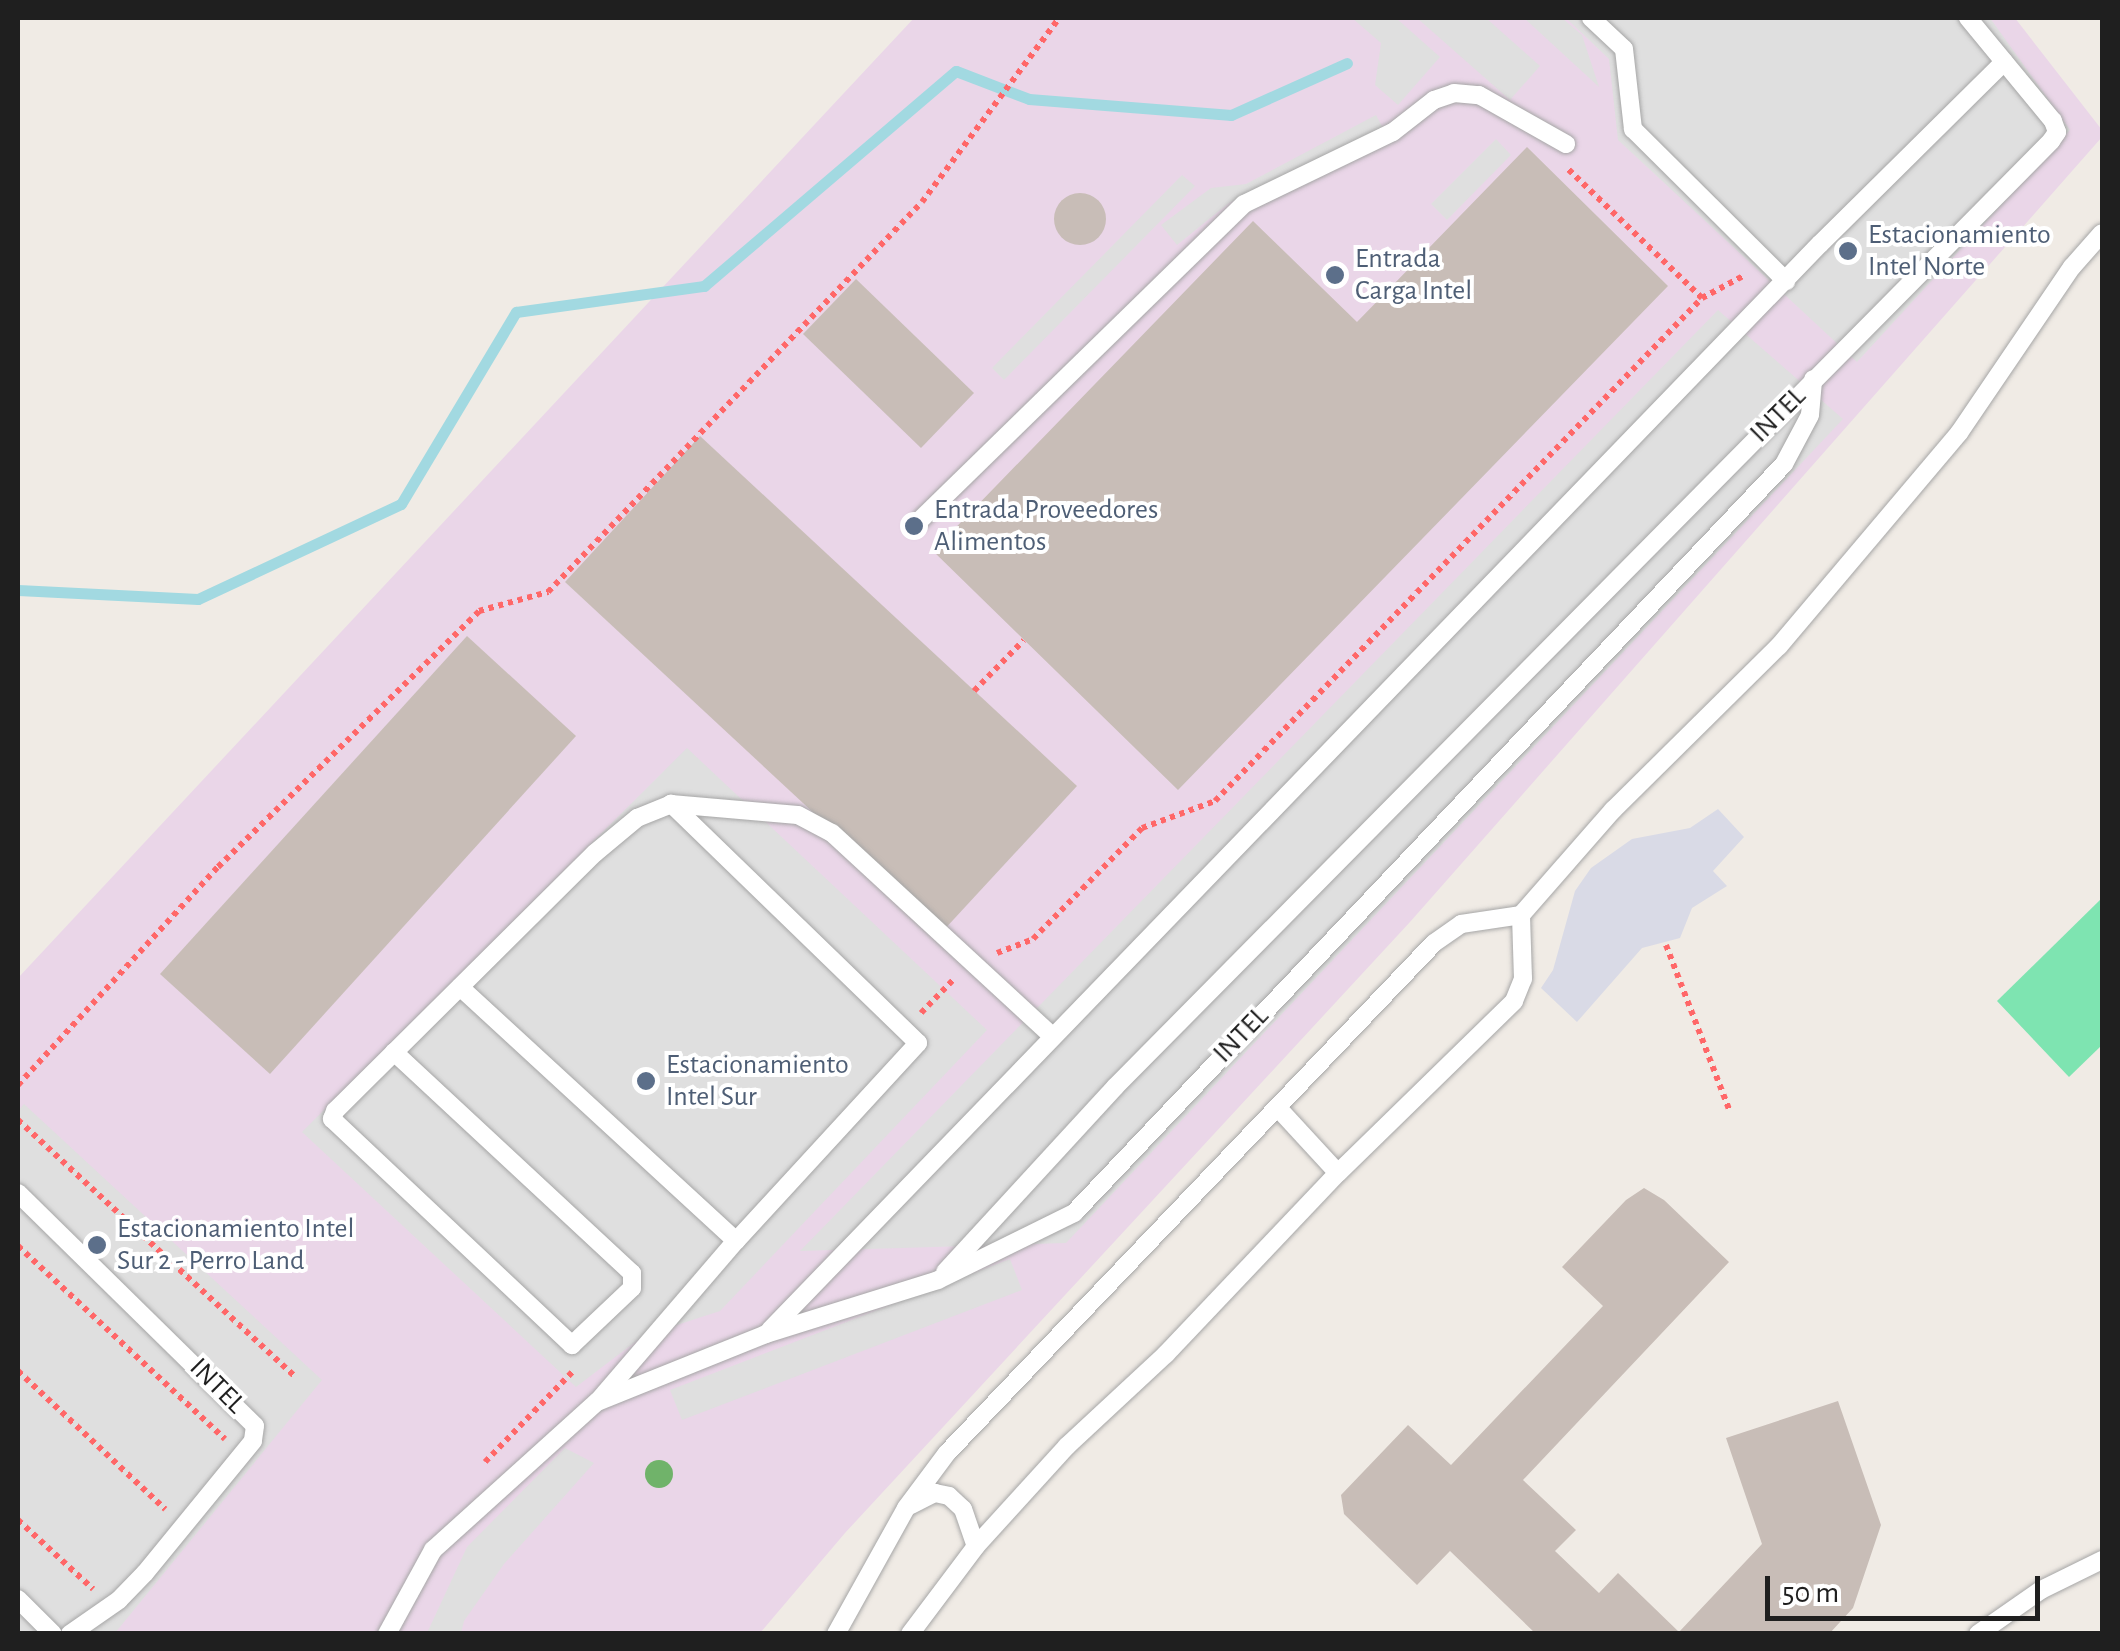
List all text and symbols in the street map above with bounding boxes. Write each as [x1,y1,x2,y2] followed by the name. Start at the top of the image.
[1868,218,2051,284] place label: Estacionamiento Intel Norte
[1837,240,1859,262] marker: Estacionamiento Intel Norte
[1355,242,1472,308] place label: Entrada Carga Intel
[1324,264,1346,286] marker: Entrada Carga Intel
[1743,380,1813,450] street label: INTEL
[934,493,1158,559] place label: Entrada Proveedores Alimentos
[903,515,925,537] marker: Entrada Proveedores Alimentos
[1206,1000,1276,1070] street label: INTEL
[666,1048,849,1114] place label: Estacionamiento Intel Sur
[635,1070,657,1092] marker: Estacionamiento Intel Sur
[117,1212,354,1278] place label: Estacionamiento Intel Sur 2 - Perro Land
[86,1234,108,1256] marker: Estacionamiento Intel Sur 2 - Perro Land
[182,1351,252,1421] street label: INTEL
[1770,1556,2045,1618] scale bar
[1782,1578,1839,1608] text: 50 m

